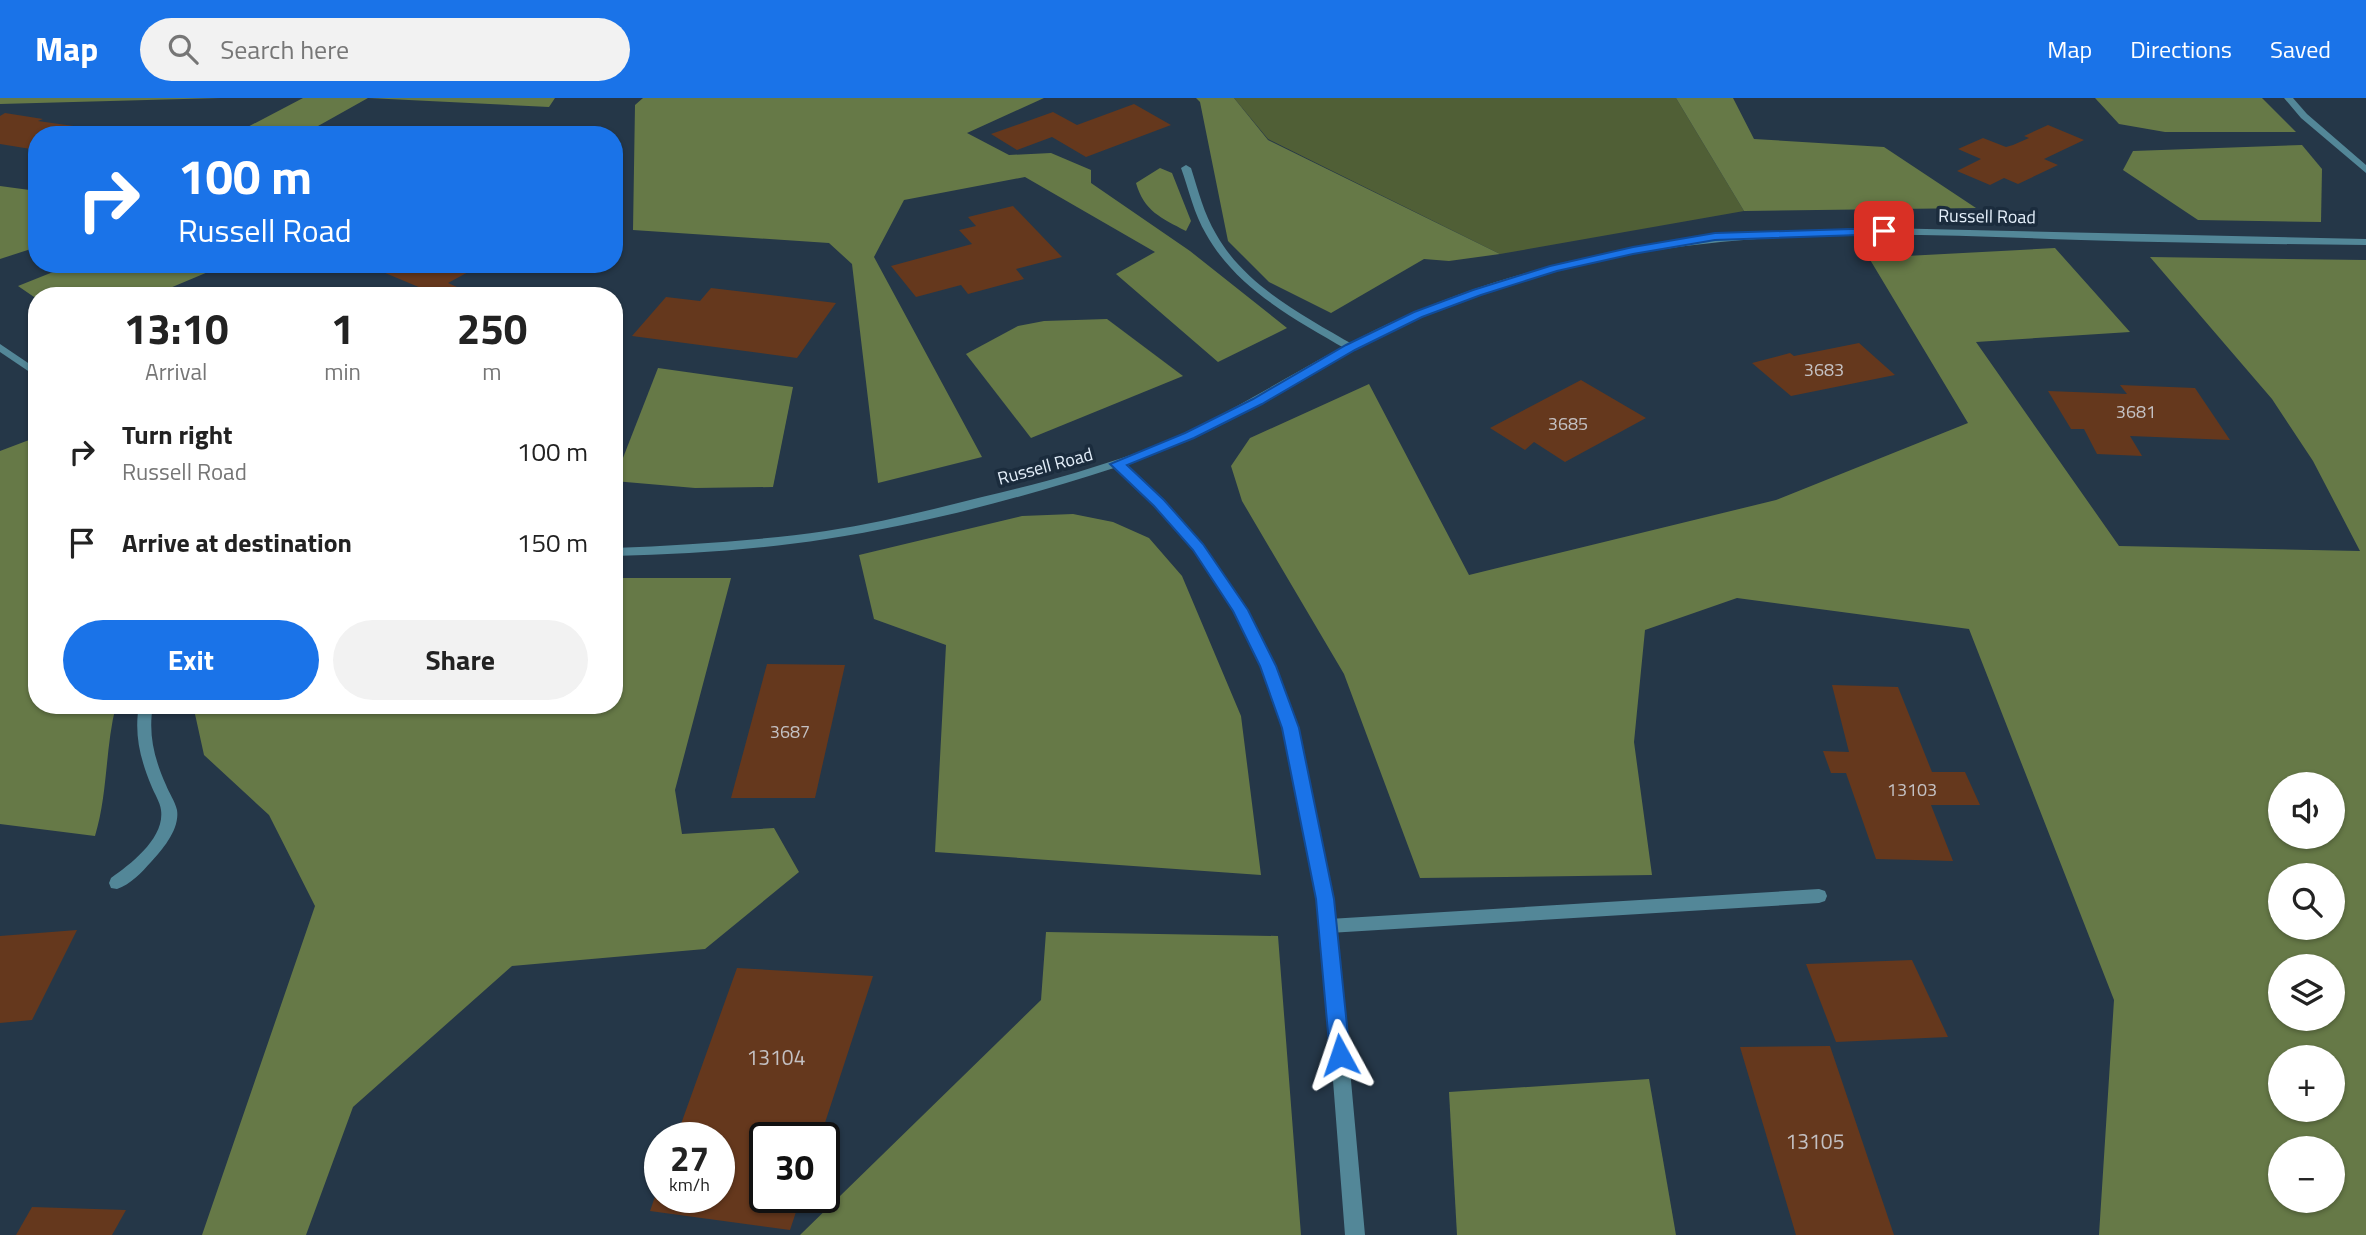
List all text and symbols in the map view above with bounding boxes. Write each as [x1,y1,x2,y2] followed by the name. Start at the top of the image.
[140,18,630,81] search box
[35,24,98,74] text: Map
[164,30,202,68] icon: search
[220,30,349,69] text: Search here
[2047,31,2092,67] text: Map
[2130,31,2232,67] text: Directions
[2270,31,2331,67] text: Saved
[178,138,312,213] text: 100 m
[63,154,154,245] icon: right
[1854,201,1914,261] pin
[1938,202,2036,230] street label: Russell Road
[178,206,352,254] text: Russell Road
[1865,212,1903,250] icon: arrive
[124,296,229,360] text: 13:10
[331,296,354,360] text: 1
[457,296,527,360] text: 250
[145,354,207,389] text: Arrival
[324,354,361,389] text: min
[482,354,502,389] text: m
[1804,356,1844,383] house number: 3683
[2116,398,2156,425] house number: 3681
[1548,410,1588,437] house number: 3685
[122,415,233,454] text: Turn right
[517,432,588,471] text: 100 m
[63,433,101,471] icon: right
[994,440,1096,492] street label: Russell Road
[122,454,247,489] text: Russell Road
[122,523,352,562] text: Arrive at destination
[517,523,588,562] text: 150 m
[63,524,101,562] icon: arrive
[63,620,319,700] button: Exit
[333,620,588,700] button: Share
[770,718,810,745] house number: 3687
[2268,772,2345,1213] map controls
[2268,772,2345,849] button: sound
[1887,776,1937,803] house number: 13103
[2268,863,2345,940] button: search
[2268,954,2345,1031] button: layers
[1303,1018,1377,1092] position arrow
[747,1041,805,1073] house number: 13104
[2268,1045,2345,1122] button: +
[749,1122,840,1213] speed limit sign: 30
[1786,1125,1844,1157] house number: 13105
[670,1131,709,1185] text: 27
[2268,1136,2345,1213] button: −
[669,1171,710,1198] text: km/h

